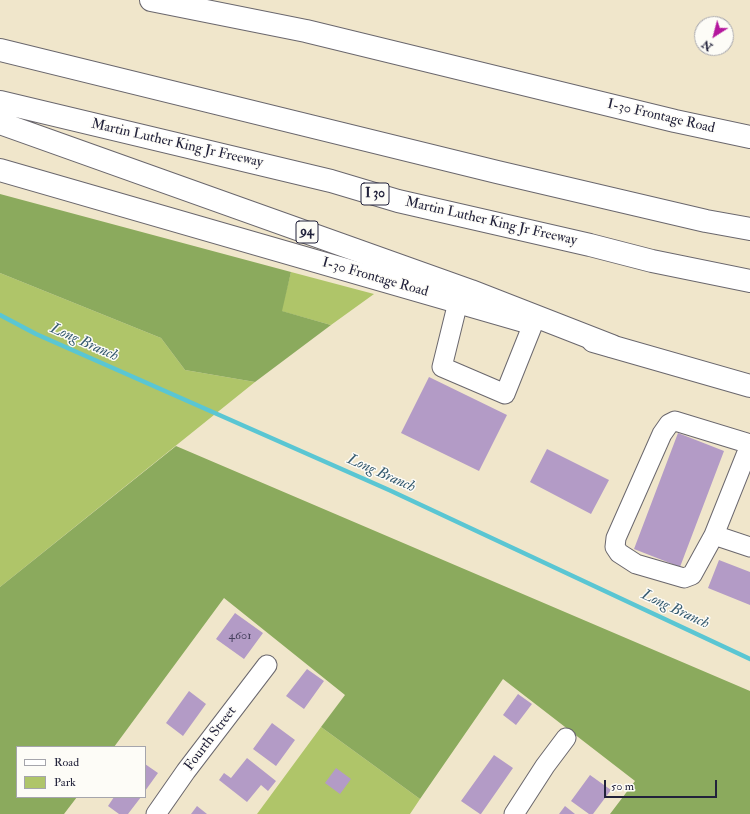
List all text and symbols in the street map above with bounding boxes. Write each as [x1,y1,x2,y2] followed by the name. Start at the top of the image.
[694,16,734,56] north arrow
[699,37,715,53] text: N
[606,96,716,138] street label: I-30 Frontage Road
[89,116,265,172] street label: Martin Luther King Jr Freeway
[361,183,389,205] road number: I 30
[403,194,579,250] street label: Martin Luther King Jr Freeway
[296,221,318,243] road number: 94
[320,255,430,301] street label: I-30 Frontage Road
[47,320,121,366] water label: Long Branch
[344,451,418,497] water label: Long Branch
[638,587,712,633] water label: Long Branch
[229,629,251,643] house number: 4601
[181,704,241,774] street label: Fourth Street
[16,746,146,798] legend
[54,755,79,770] text: Road
[606,772,719,798] scale bar
[54,775,76,790] text: Park
[611,779,634,794] text: 50 m

